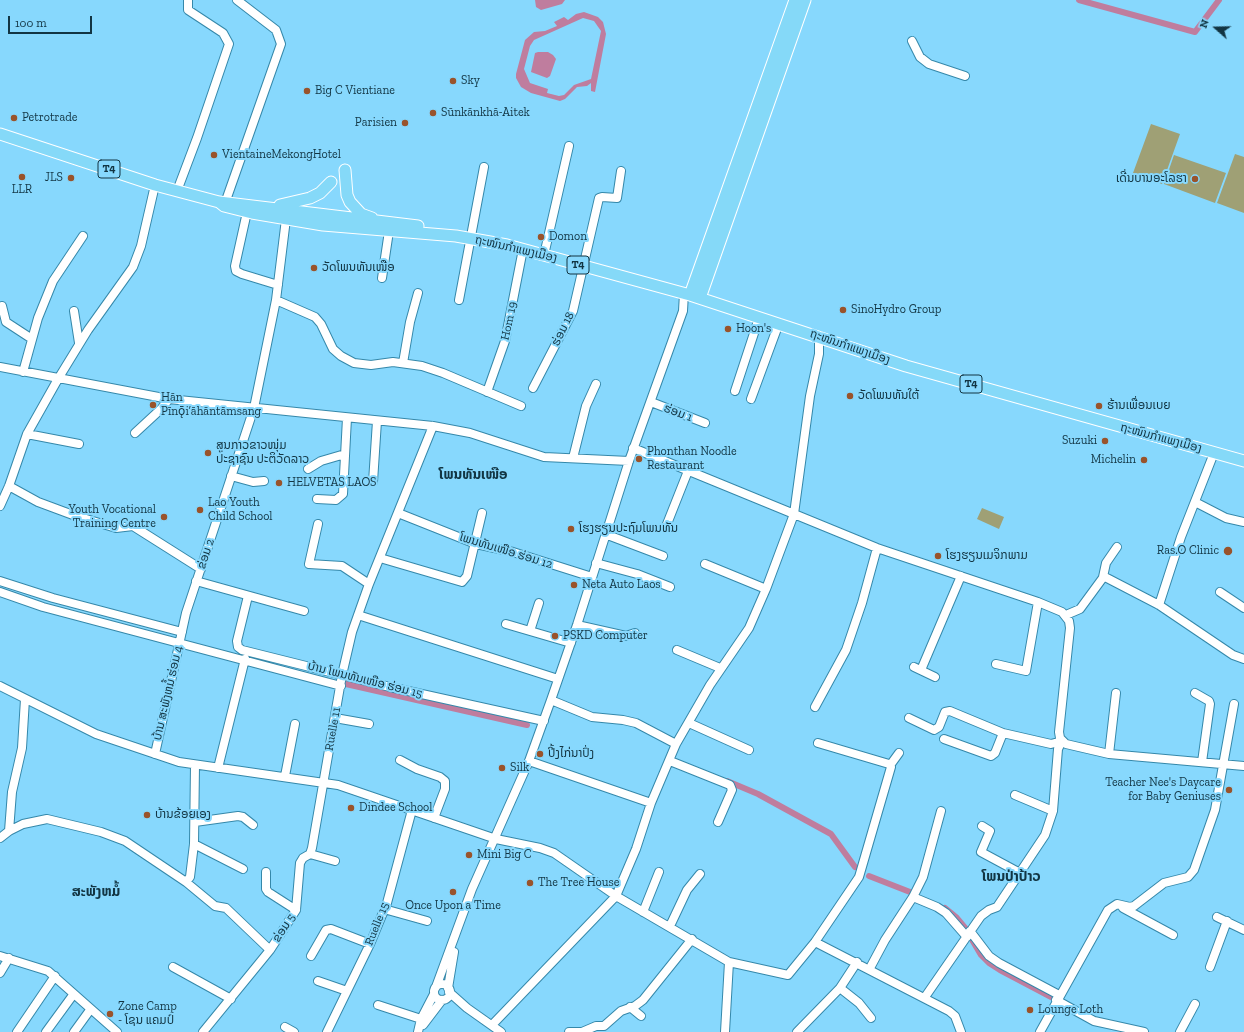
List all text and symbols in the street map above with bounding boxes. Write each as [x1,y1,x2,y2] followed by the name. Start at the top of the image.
[10,8,94,34] scale bar
[1196,8,1236,48] north arrow
[15,16,47,30] text: 100 m
[1197,18,1212,30] text: N
[461,74,480,88] place label: Sky
[448,76,458,86] marker: Sky
[315,84,395,98] place label: Big C Vientiane
[302,86,312,96] marker: Big C Vientiane
[441,106,530,120] place label: Sūnkānkhā-Aitek
[428,108,438,118] marker: Sūnkānkhā-Aitek
[22,111,77,125] place label: Petrotrade
[9,113,19,123] marker: Petrotrade
[355,116,397,130] place label: Parisien
[400,118,410,128] marker: Parisien
[222,148,341,162] place label: VientaineMekongHotel
[209,150,219,160] marker: VientaineMekongHotel
[98,160,120,178] road number: T4
[45,171,63,185] place label: JLS
[17,172,27,182] marker: LLR
[1116,172,1187,186] place label: ເດີ່ນບານອະໂລຮາ
[66,173,76,183] marker: JLS
[1190,174,1200,184] marker: ເດີ່ນບານອະໂລຮາ
[12,183,32,197] place label: LLR
[549,230,587,244] place label: Domon
[536,232,546,242] marker: Domon
[473,233,559,265] street label: ຖະໜົນກຳແພງເມືອງ
[567,256,589,274] road number: T4
[322,261,395,275] place label: ວັດໂພນທັນເໜືອ
[309,263,319,273] marker: ວັດໂພນທັນເໜືອ
[498,300,520,342] street label: Hom 19
[851,303,941,317] place label: SinoHydro Group
[838,305,848,315] marker: SinoHydro Group
[549,310,577,348] street label: ຮ່ອມ 18
[736,322,771,336] place label: Hoon's
[723,324,733,334] marker: Hoon's
[808,326,892,368] street label: ຖະໜົນກຳແພງເມືອງ
[960,375,982,393] road number: T4
[858,389,919,403] place label: ວັດໂພນທັນໃຕ້
[161,391,261,419] place label: Hān Pīnǭi’āhāntāmsang
[845,391,855,401] marker: ວັດໂພນທັນໃຕ້
[1107,399,1171,413] place label: ຮ້ານເພື່ອນເບຍ
[148,400,158,410] marker: Hān Pīnǭi’āhāntāmsang
[662,401,694,425] street label: ຮ່ອມ 1
[1094,401,1104,411] marker: ຮ້ານເພື່ອນເບຍ
[1119,420,1203,456] street label: ຖະໜົນກຳແພງເມືອງ
[1062,434,1097,448] place label: Suzuki
[1100,436,1110,446] marker: Suzuki
[216,439,309,467] place label: ສູນກາວຂາວໜຸ່ມ ປະຊາຊົນ ປະຕິວັດລາວ
[647,445,737,473] place label: Phonthan Noodle Restaurant
[203,448,213,458] marker: ສູນກາວຂາວໜຸ່ມ ປະຊາຊົນ ປະຕິວັດລາວ
[1091,453,1136,467] place label: Michelin
[634,454,644,464] marker: Phonthan Noodle Restaurant
[1139,455,1149,465] marker: Michelin
[439,467,507,483] district label: ໂພນທັນເໜືອ
[287,476,377,490] place label: HELVETAS LAOS
[274,478,284,488] marker: HELVETAS LAOS
[208,496,272,524] place label: Lao Youth Child School
[68,503,156,531] place label: Youth Vocational Training Centre
[195,505,205,515] marker: Lao Youth Child School
[159,512,169,522] marker: Youth Vocational Training Centre
[579,522,678,536] place label: ໂຮງຮຽນປະຖົມໂພນທັນ
[566,524,576,534] marker: ໂຮງຮຽນປະຖົມໂພນທັນ
[458,530,554,572] street label: ໂພນທັນເໜືອ ຮ່ອມ 12
[194,537,218,571] street label: ຂ່ອມ 2
[1157,544,1219,558] place label: Ras.O Clinic
[1222,545,1234,557] marker: Ras.O Clinic
[946,549,1028,563] place label: ໂຮງຮຽນເມຈິກພາມ
[933,551,943,561] marker: ໂຮງຮຽນເມຈິກພາມ
[582,578,661,592] place label: Neta Auto Laos
[569,580,579,590] marker: Neta Auto Laos
[563,629,648,643] place label: PSKD Computer
[550,631,560,641] marker: PSKD Computer
[150,644,186,742] street label: ບ້ານ ສະພັງຫມໍ້ ຮ່ອມ 4
[306,659,424,701] street label: ບ້ານ ໂພນທັນເໜືອ ຮ່ອມ 15
[322,706,344,752] street label: Ruelle 11
[548,747,594,761] place label: ປີ້ງໄກ່ນາປົ່ງ
[535,749,545,759] marker: ປີ້ງໄກ່ນາປົ່ງ
[510,761,529,775] place label: Silk
[497,763,507,773] marker: Silk
[1105,776,1221,804] place label: Teacher Nee's Daycare for Baby Geniuses
[1224,785,1234,795] marker: Teacher Nee's Daycare for Baby Geniuses
[359,801,432,815] place label: Dindee School
[346,803,356,813] marker: Dindee School
[155,808,211,822] place label: ບ້ານຂ້ອຍເອງ
[142,810,152,820] marker: ບ້ານຂ້ອຍເອງ
[477,848,532,862] place label: Mini Big C
[464,850,474,860] marker: Mini Big C
[981,869,1041,885] district label: ໂພນປ່າປ້າວ
[538,876,619,890] place label: The Tree House
[525,878,535,888] marker: The Tree House
[72,884,120,900] district label: ສະພັງຫມໍ້
[448,887,458,897] marker: Once Upon a Time
[405,899,501,913] place label: Once Upon a Time
[362,900,392,948] street label: Ruelle 15
[270,911,298,945] street label: ຂ່ອມ 5
[118,1000,177,1028] place label: Zone Camp - ໂຊນ ແຄມປ໌
[1038,1003,1103,1017] place label: Lounge Loth
[1025,1005,1035,1015] marker: Lounge Loth
[105,1009,115,1019] marker: Zone Camp - ໂຊນ ແຄມປ໌

